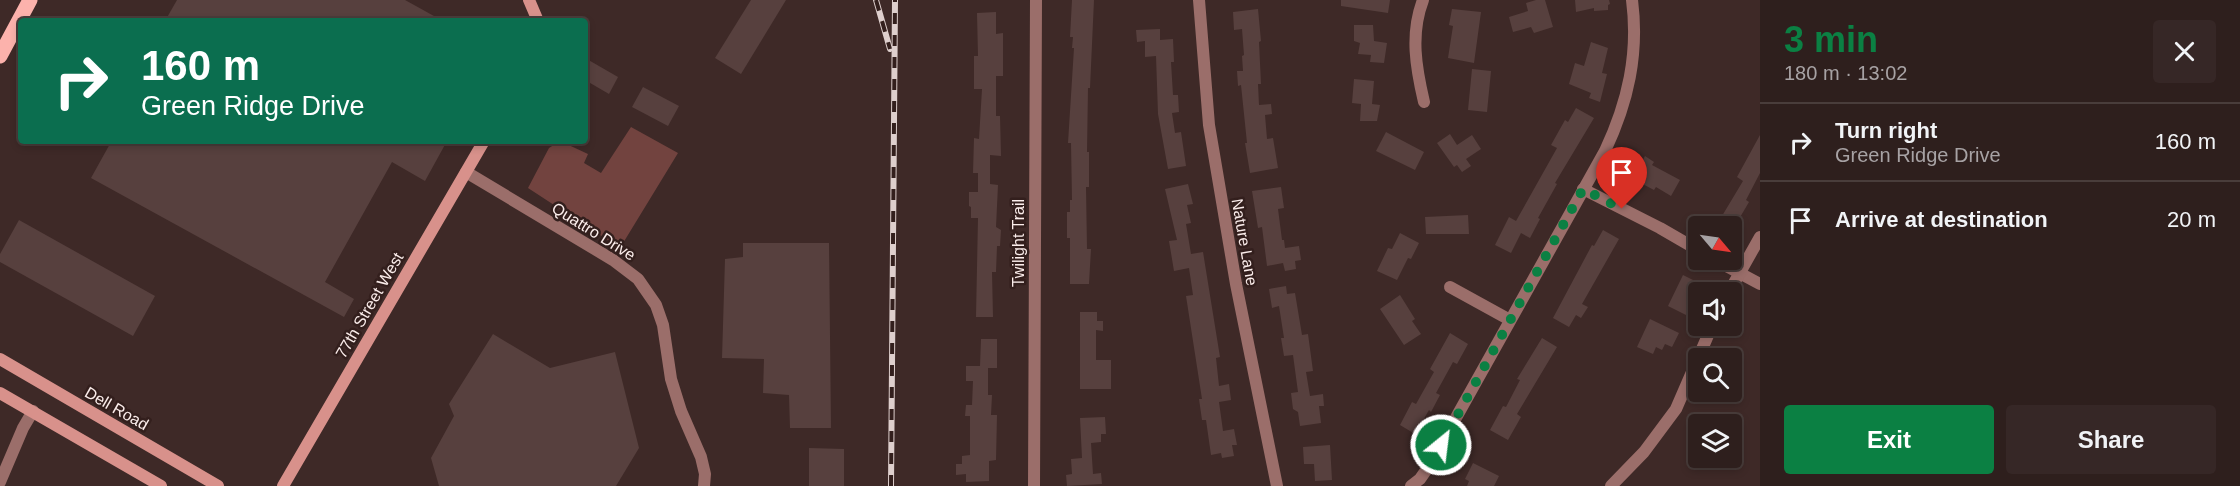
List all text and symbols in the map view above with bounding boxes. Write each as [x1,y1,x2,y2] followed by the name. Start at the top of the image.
[1784,19,1878,60] text: 3 min
[2153,20,2216,83] button: close
[42,42,120,120] icon: right
[141,42,260,89] text: 160 m
[1784,62,1907,84] text: 180 m · 13:02
[141,91,365,121] text: Green Ridge Drive
[1835,118,1937,143] text: Turn right
[1784,126,1817,159] icon: right
[2155,129,2216,154] text: 160 m
[1835,144,2001,166] text: Green Ridge Drive
[1596,147,1647,209] pin
[1605,156,1638,189] icon: arrive
[1228,197,1261,287] street label: Nature Lane
[549,199,639,264] street label: Quattro Drive
[1010,199,1027,287] street label: Twilight Trail
[1784,204,1817,237] icon: arrive
[1835,207,2048,232] text: Arrive at destination
[2167,207,2216,232] text: 20 m
[1688,216,1742,270] north arrow
[1688,216,1742,468] map controls
[332,249,407,361] street label: 77th Street West
[1688,282,1742,336] button: sound
[1688,348,1742,402] button: search
[82,384,151,433] street label: Dell Road
[1784,405,1994,474] button: Exit
[2006,405,2216,474] button: Share
[1409,413,1473,477] position arrow
[1688,414,1742,468] button: layers

